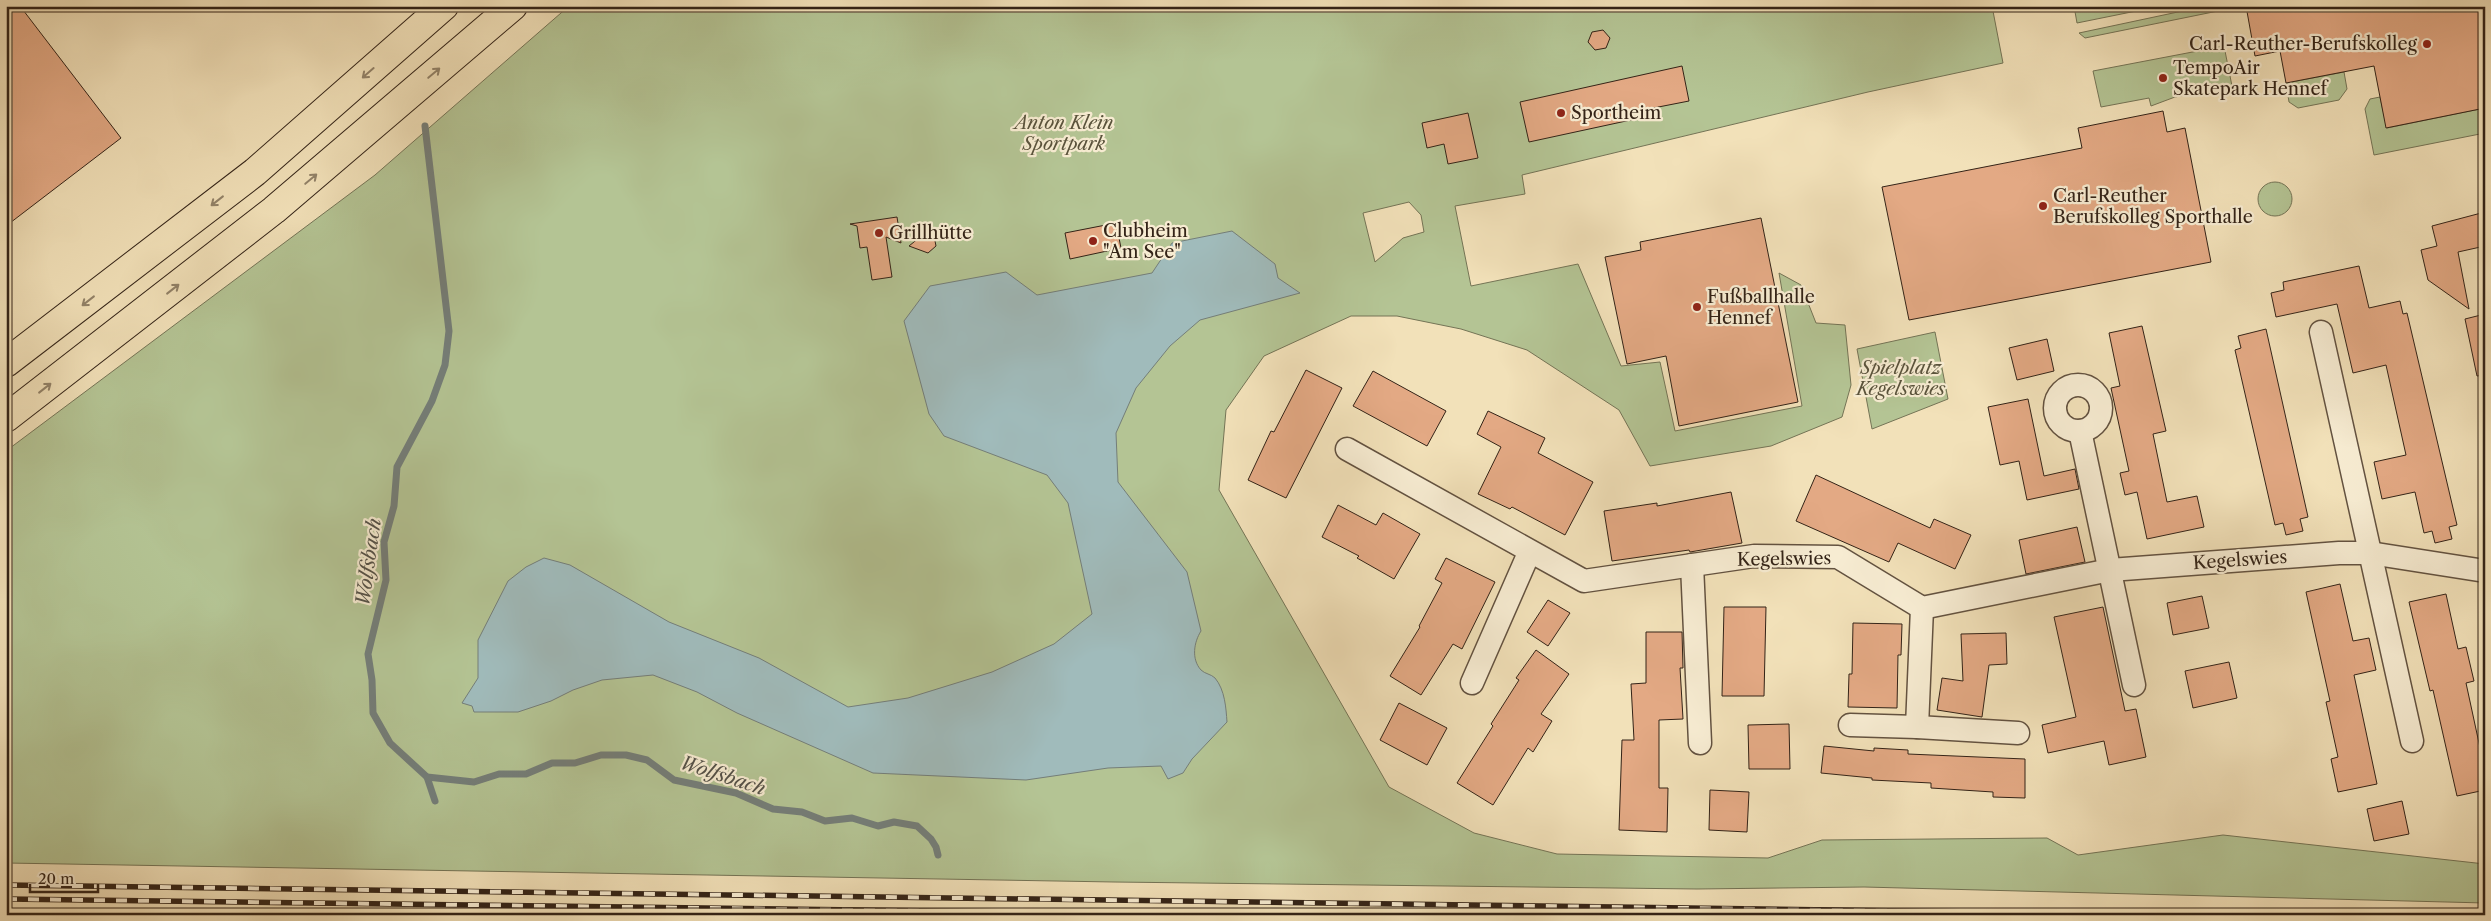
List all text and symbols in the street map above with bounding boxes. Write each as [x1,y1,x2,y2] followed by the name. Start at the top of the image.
[2189,33,2417,55] place label: Carl-Reuther-Berufskolleg
[2421,38,2433,50] marker: Carl-Reuther-Berufskolleg
[2173,57,2329,100] place label: TempoAir Skatepark Hennef
[362,67,375,79] one-way arrow
[428,67,441,79] one-way arrow
[2157,72,2169,84] marker: TempoAir Skatepark Hennef
[1571,102,1662,124] place label: Sportheim
[1555,107,1567,119] marker: Sportheim
[1012,112,1114,155] park label: Anton Klein Sportpark
[304,173,317,184] one-way arrow
[2053,185,2253,228] place label: Carl-Reuther Berufskolleg Sporthalle
[210,196,223,207] one-way arrow
[2037,200,2049,212] marker: Carl-Reuther Berufskolleg Sporthalle
[1103,220,1188,263] place label: Clubheim "Am See"
[889,222,972,244] place label: Grillhütte
[873,227,885,239] marker: Grillhütte
[1087,235,1099,247] marker: Clubheim "Am See"
[166,283,179,294] one-way arrow
[1707,286,1815,329] place label: Fußballhalle Hennef
[82,295,95,306] one-way arrow
[1691,301,1703,313] marker: Fußballhalle Hennef
[1855,357,1945,400] park label: Spielplatz Kegelswies
[38,383,51,394] one-way arrow
[351,517,386,607] water label: Wolfsbach
[2192,546,2288,574] street label: Kegelswies
[1737,547,1831,571] street label: Kegelswies
[677,751,769,800] water label: Wolfsbach
[30,861,98,893] scale bar
[38,869,74,888] text: 20 m

